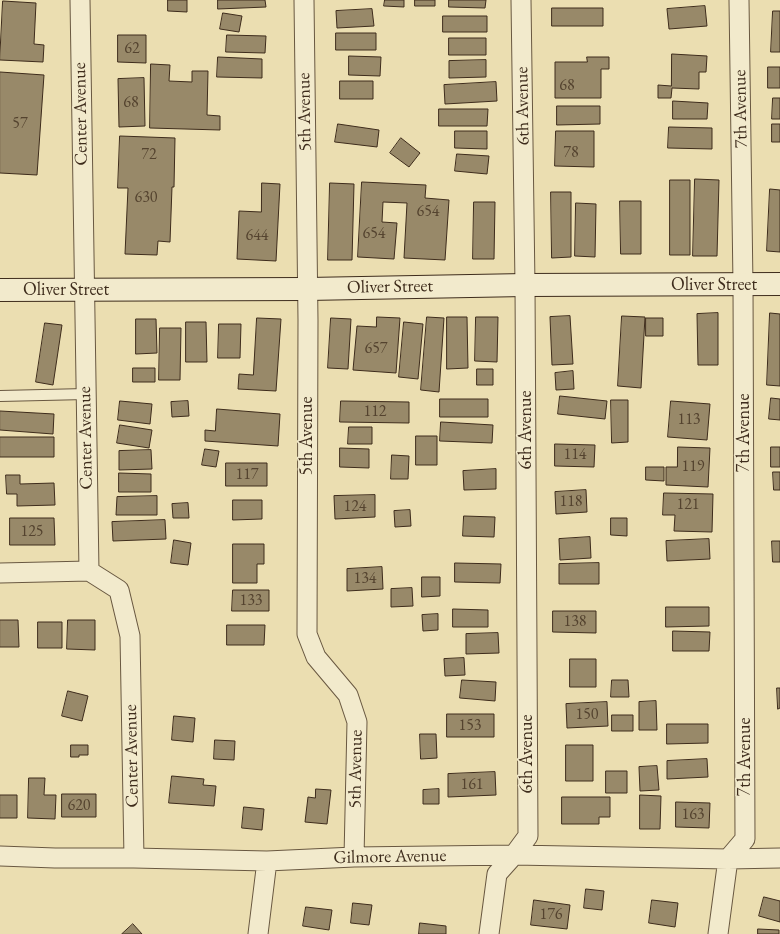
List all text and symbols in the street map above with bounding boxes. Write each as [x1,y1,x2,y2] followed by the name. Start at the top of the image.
[124,39,140,59] house number: 62
[69,62,93,166] street label: Center Avenue
[512,66,534,146] street label: 6th Avenue
[730,69,752,149] street label: 7th Avenue
[294,72,316,152] street label: 5th Avenue
[559,76,575,96] house number: 68
[123,93,139,113] house number: 68
[12,114,28,134] house number: 57
[563,143,579,163] house number: 78
[141,145,157,165] house number: 72
[134,188,158,208] house number: 630
[416,202,440,222] house number: 654
[362,224,386,244] house number: 654
[245,226,269,246] house number: 644
[671,274,757,296] street label: Oliver Street
[347,275,433,299] street label: Oliver Street
[23,279,109,301] street label: Oliver Street
[364,339,388,359] house number: 657
[74,386,98,490] street label: Center Avenue
[515,391,537,469] street label: 6th Avenue
[733,394,755,472] street label: 7th Avenue
[296,397,318,475] street label: 5th Avenue
[363,402,387,422] house number: 112
[677,410,701,430] house number: 113
[563,445,587,465] house number: 114
[681,457,705,477] house number: 119
[235,465,259,485] house number: 117
[559,492,583,512] house number: 118
[676,495,700,515] house number: 121
[343,497,367,517] house number: 124
[20,522,44,542] house number: 125
[353,569,377,589] house number: 134
[239,591,263,611] house number: 133
[563,612,587,632] house number: 138
[120,704,144,808] street label: Center Avenue
[575,705,599,725] house number: 150
[516,715,538,793] street label: 6th Avenue
[458,716,482,736] house number: 153
[734,718,756,796] street label: 7th Avenue
[345,729,367,809] street label: 5th Avenue
[460,775,484,795] house number: 161
[67,796,91,816] house number: 620
[681,805,705,825] house number: 163
[333,845,447,869] street label: Gilmore Avenue
[539,905,563,925] house number: 176

